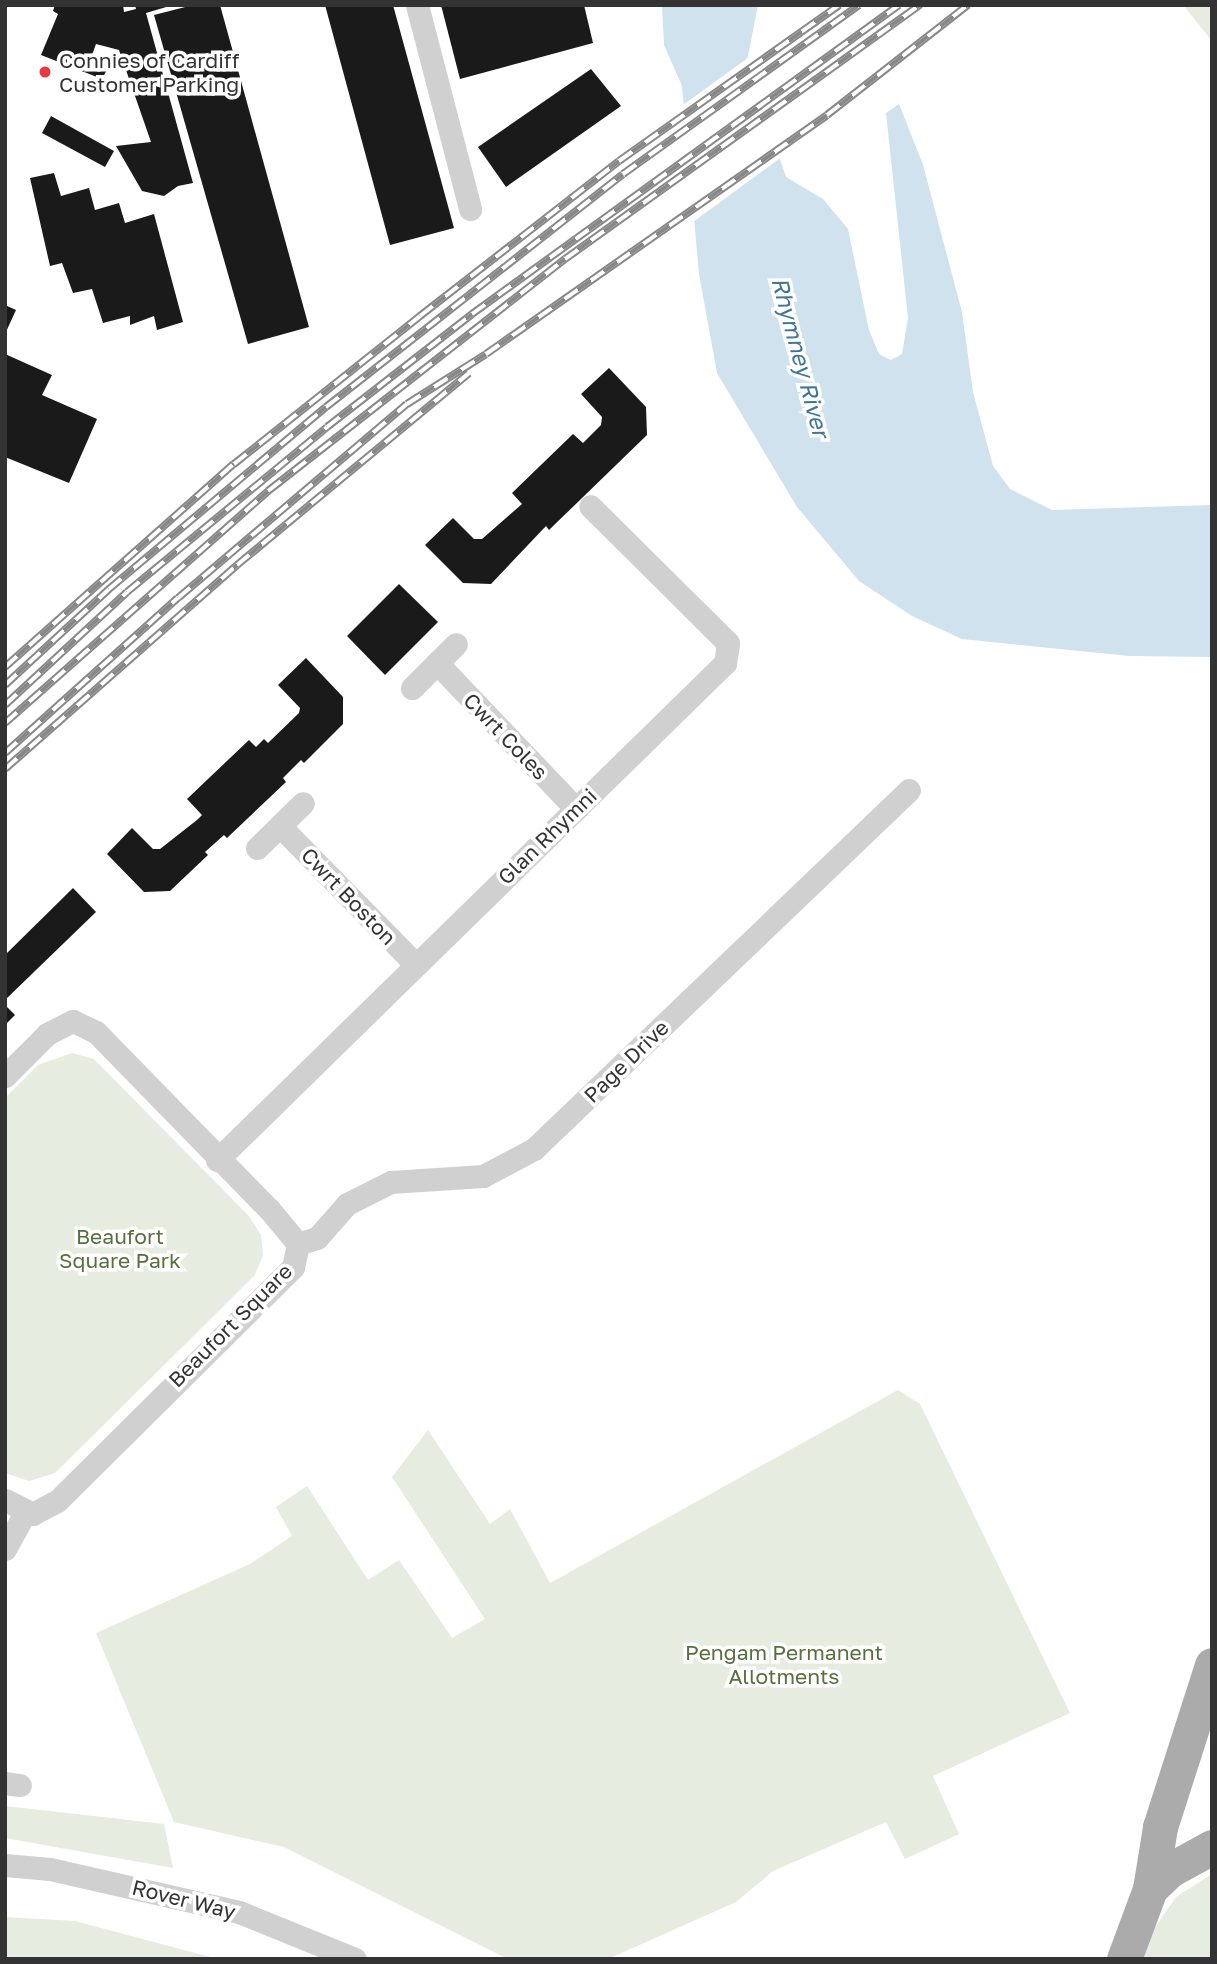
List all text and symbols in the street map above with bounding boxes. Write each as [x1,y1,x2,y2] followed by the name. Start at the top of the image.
[59,47,239,97] place label: Connies of Cardiff Customer Parking
[37,64,53,80] marker: Connies of Cardiff Customer Parking
[766,274,836,440] water label: Rhymney River
[459,688,553,784] street label: Cwrt Coles
[492,783,602,889] street label: Glan Rhymni
[296,842,402,950] street label: Cwrt Boston
[578,1014,674,1108] street label: Page Drive
[59,1223,181,1273] park label: Beaufort Square Park
[163,1258,297,1392] street label: Beaufort Square
[685,1639,883,1689] park label: Pengam Permanent Allotments
[130,1874,238,1924] street label: Rover Way

